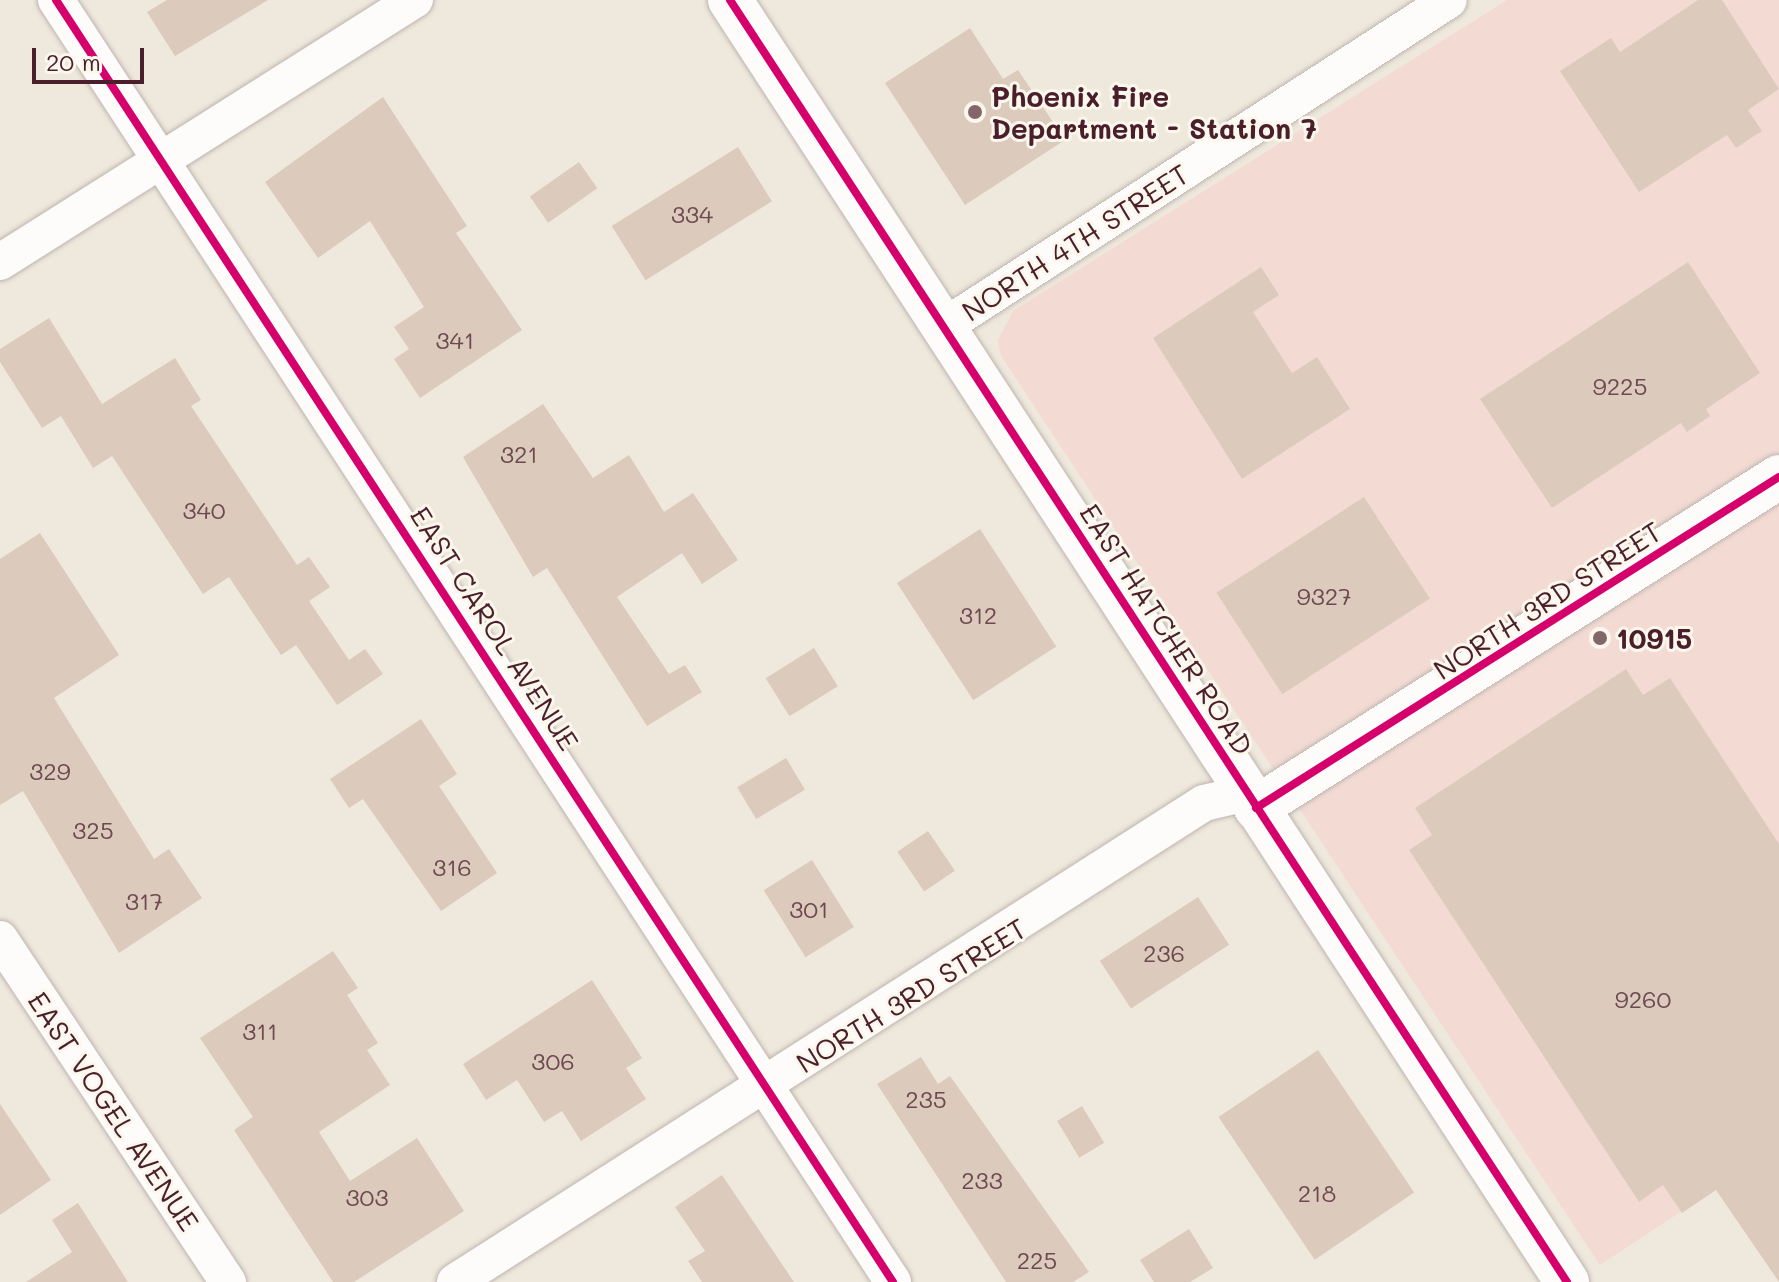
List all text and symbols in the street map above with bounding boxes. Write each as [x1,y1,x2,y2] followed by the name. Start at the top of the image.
[36,32,148,82] scale bar
[46,46,101,77] text: 20 m
[991,79,1317,145] place label: Phoenix Fire Department - Station 7
[966,103,984,121] marker: Phoenix Fire Department - Station 7
[955,156,1195,328] street label: NORTH 4TH STREET
[671,200,713,228] house number: 334
[436,326,474,354] house number: 341
[1593,372,1647,400] house number: 9225
[500,440,538,468] house number: 321
[183,496,225,524] house number: 340
[1073,497,1261,761] street label: EAST HATCHER ROAD
[404,500,586,756] street label: EAST CAROL AVENUE
[1427,514,1667,686] street label: NORTH 3RD STREET
[1297,582,1351,610] house number: 9327
[959,601,997,629] house number: 312
[1616,621,1692,655] place label: 10915
[1591,629,1609,647] marker: 10915
[29,757,71,785] house number: 329
[72,816,114,844] house number: 325
[432,853,472,881] house number: 316
[125,887,163,915] house number: 317
[789,895,829,923] house number: 301
[790,911,1032,1079] street label: NORTH 3RD STREET
[1143,939,1185,967] house number: 236
[22,985,206,1237] street label: EAST VOGEL AVENUE
[1615,985,1671,1013] house number: 9260
[242,1017,278,1045] house number: 311
[531,1047,575,1075] house number: 306
[905,1085,947,1113] house number: 235
[961,1166,1003,1194] house number: 233
[1298,1179,1336,1207] house number: 218
[346,1183,388,1211] house number: 303
[1017,1246,1057,1274] house number: 225

